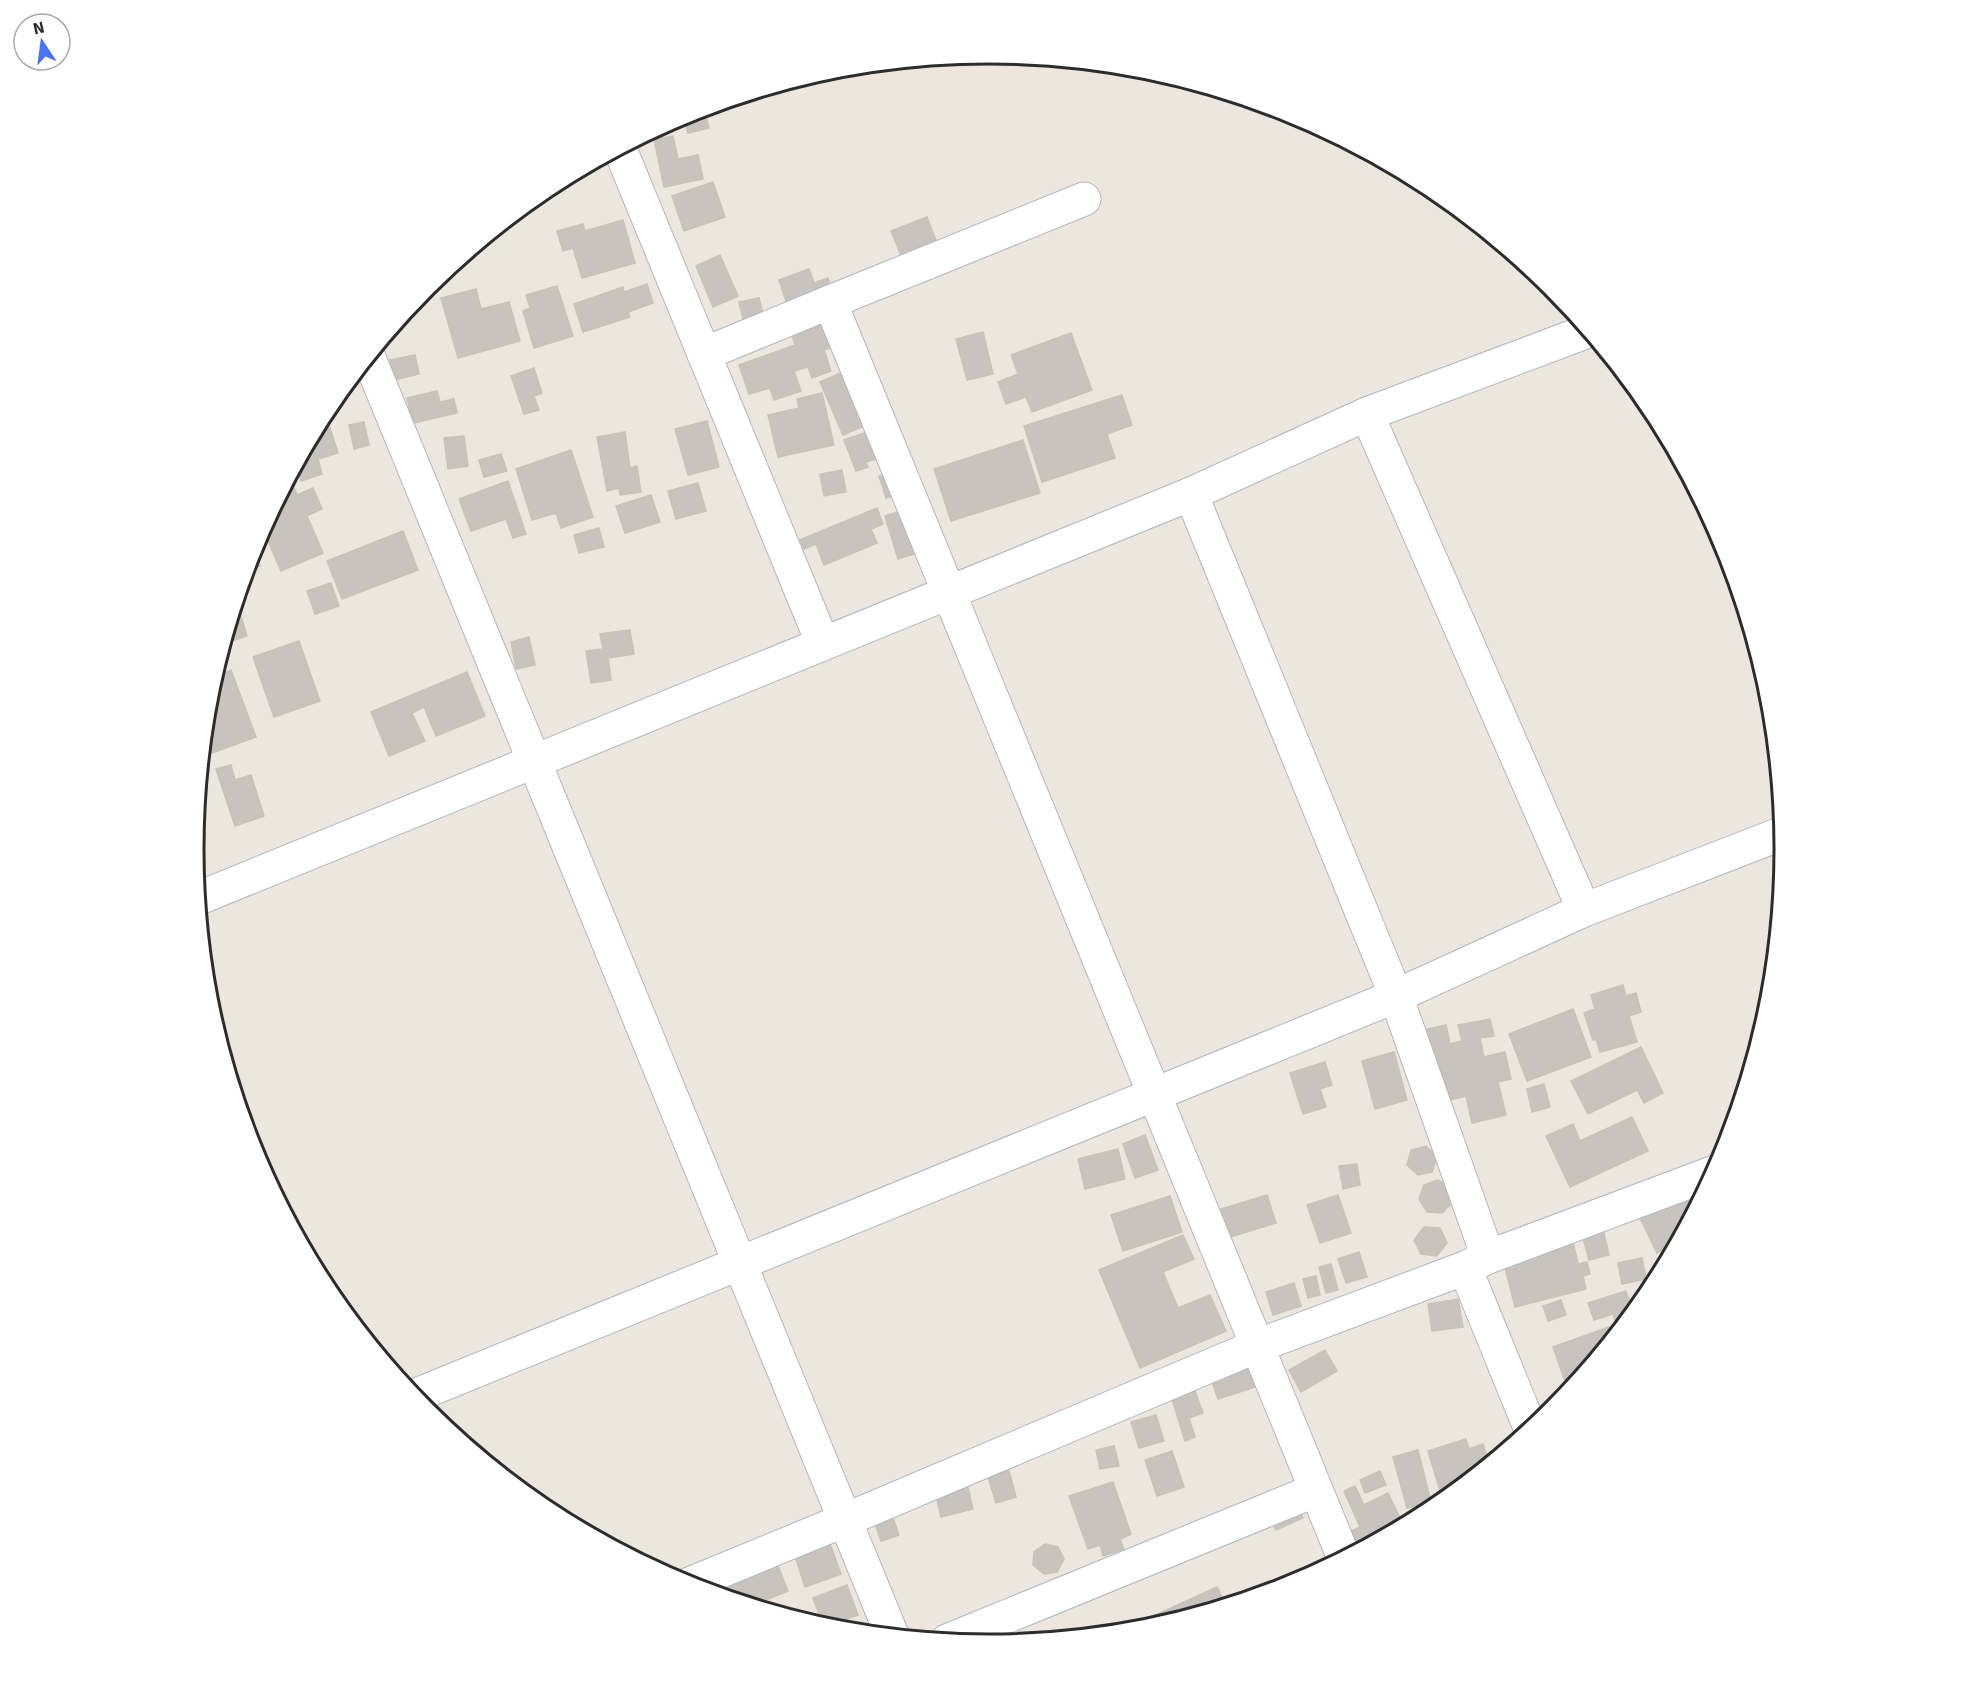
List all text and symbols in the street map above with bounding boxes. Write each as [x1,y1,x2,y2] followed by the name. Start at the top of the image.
[12,12,72,72] north arrow
[31,17,47,39] text: N

